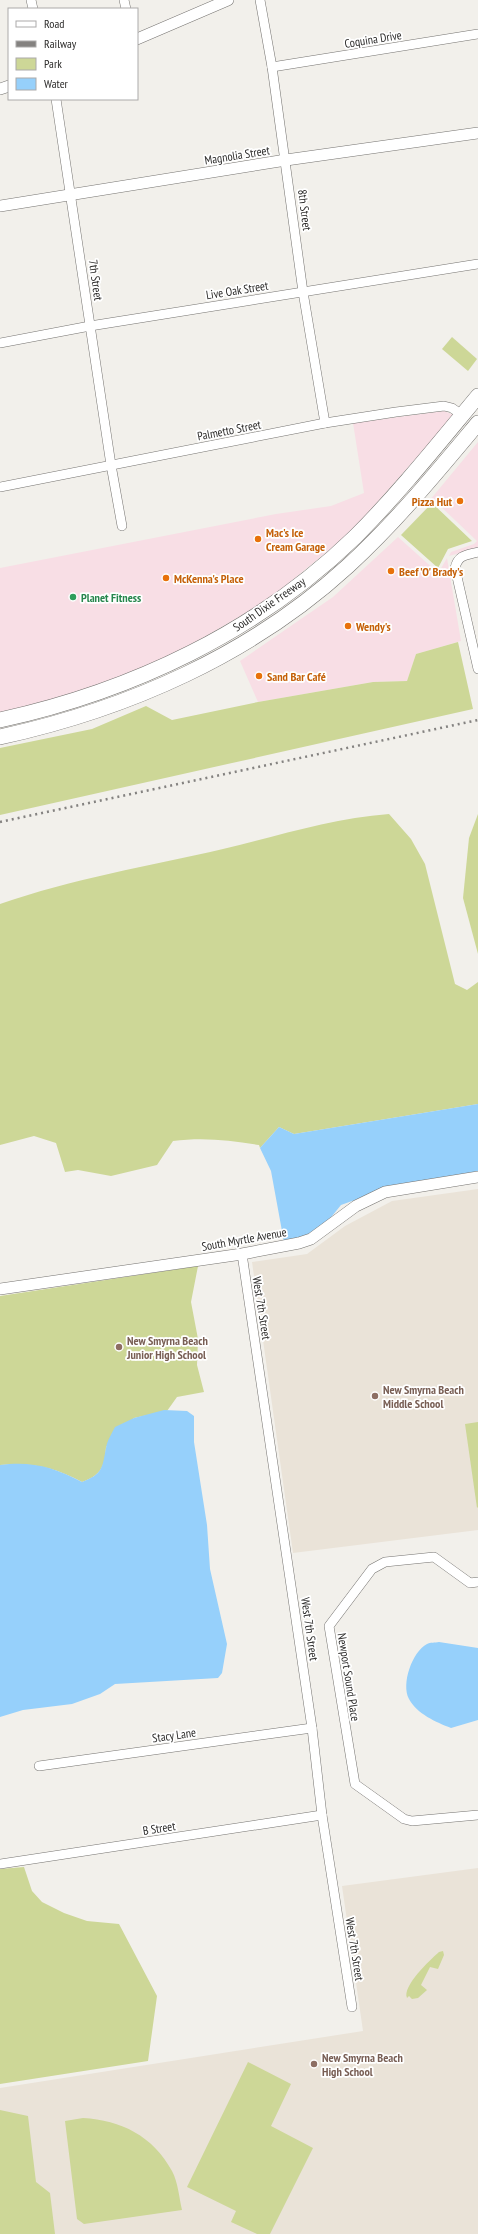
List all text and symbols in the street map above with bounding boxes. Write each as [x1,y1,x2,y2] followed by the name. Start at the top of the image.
[8,8,138,100] legend
[44,16,64,31] text: Road
[343,27,403,51] street label: Coquina Drive
[44,36,77,51] text: Railway
[44,56,62,71] text: Park
[44,76,69,91] text: Water
[203,142,271,168] street label: Magnolia Street
[295,189,315,232] street label: 8th Street
[86,259,106,302] street label: 7th Street
[205,278,270,302] street label: Live Oak Street
[196,416,263,444] street label: Palmetto Street
[412,494,452,509] place label: Pizza Hut
[455,496,465,506] marker: Pizza Hut
[266,525,325,554] place label: Mac's Ice Cream Garage
[253,534,263,544] marker: Mac's Ice Cream Garage
[399,564,463,579] place label: Beef 'O' Brady's
[386,566,396,576] marker: Beef 'O' Brady's
[174,571,244,586] place label: McKenna's Place
[161,573,171,583] marker: McKenna's Place
[230,573,308,635] street label: South Dixie Freeway
[81,590,141,605] place label: Planet Fitness
[68,592,78,602] marker: Planet Fitness
[355,619,391,634] place label: Wendy's
[343,621,353,631] marker: Wendy's
[267,669,326,684] place label: Sand Bar Café
[254,671,264,681] marker: Sand Bar Café
[200,1224,288,1254] street label: South Myrtle Avenue
[250,1275,275,1341] street label: West 7th Street
[126,1333,208,1362] place label: New Smyrna Beach Junior High School
[114,1342,124,1352] marker: New Smyrna Beach Junior High School
[383,1382,464,1411] place label: New Smyrna Beach Middle School
[370,1391,380,1401] marker: New Smyrna Beach Middle School
[298,1596,322,1662] street label: West 7th Street
[335,1632,363,1722] street label: Newport Sound Place
[151,1725,197,1745] street label: Stacy Lane
[142,1818,177,1838] street label: B Street
[343,1916,368,1982] street label: West 7th Street
[322,2050,403,2079] place label: New Smyrna Beach High School
[309,2059,319,2069] marker: New Smyrna Beach High School

